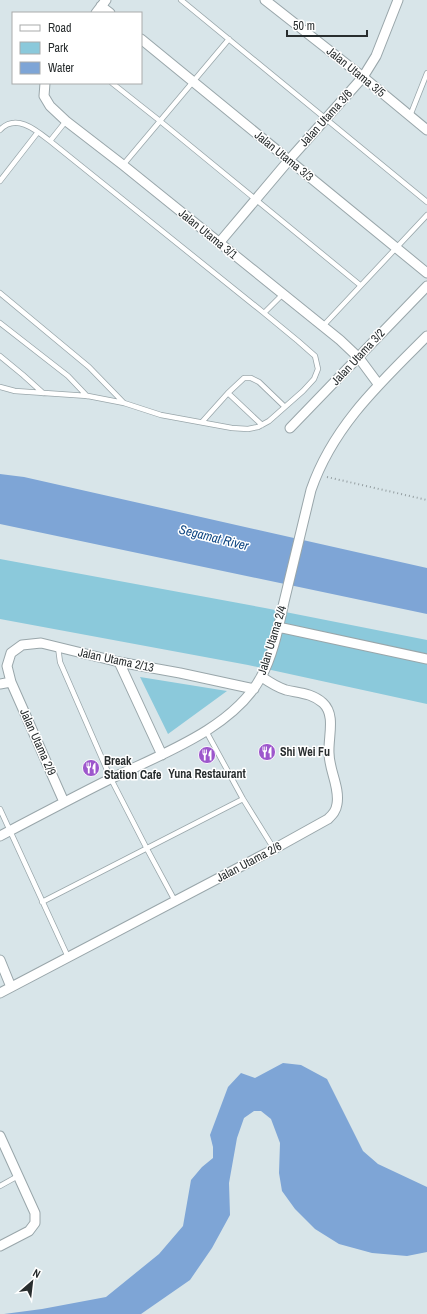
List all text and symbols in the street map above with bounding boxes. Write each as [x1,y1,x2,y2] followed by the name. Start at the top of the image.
[12,12,142,84] legend
[287,12,367,38] scale bar
[293,18,315,34] text: 50 m
[48,20,72,36] text: Road
[48,40,68,56] text: Park
[323,43,389,101] street label: Jalan Utama 3/5
[48,60,75,76] text: Water
[296,86,356,150] street label: Jalan Utama 3/6
[251,127,317,185] street label: Jalan Utama 3/3
[175,205,241,263] street label: Jalan Utama 3/1
[328,325,388,389] street label: Jalan Utama 3/2
[177,521,251,554] water label: Segamat River
[254,603,290,677] street label: Jalan Utama 2/4
[77,644,155,676] street label: Jalan Utama 2/13
[16,706,60,778] street label: Jalan Utama 2/9
[257,742,277,762] restaurant icon: Shi Wei Fu
[280,744,330,760] place label: Shi Wei Fu
[197,745,217,765] restaurant icon: Yuna Restaurant
[104,753,162,783] place label: Break Station Cafe
[81,758,101,778] restaurant icon: Break Station Cafe
[168,766,247,782] place label: Yuna Restaurant
[214,838,284,886] street label: Jalan Utama 2/6
[12,1262,52,1302] north arrow
[31,1265,43,1281] text: N

